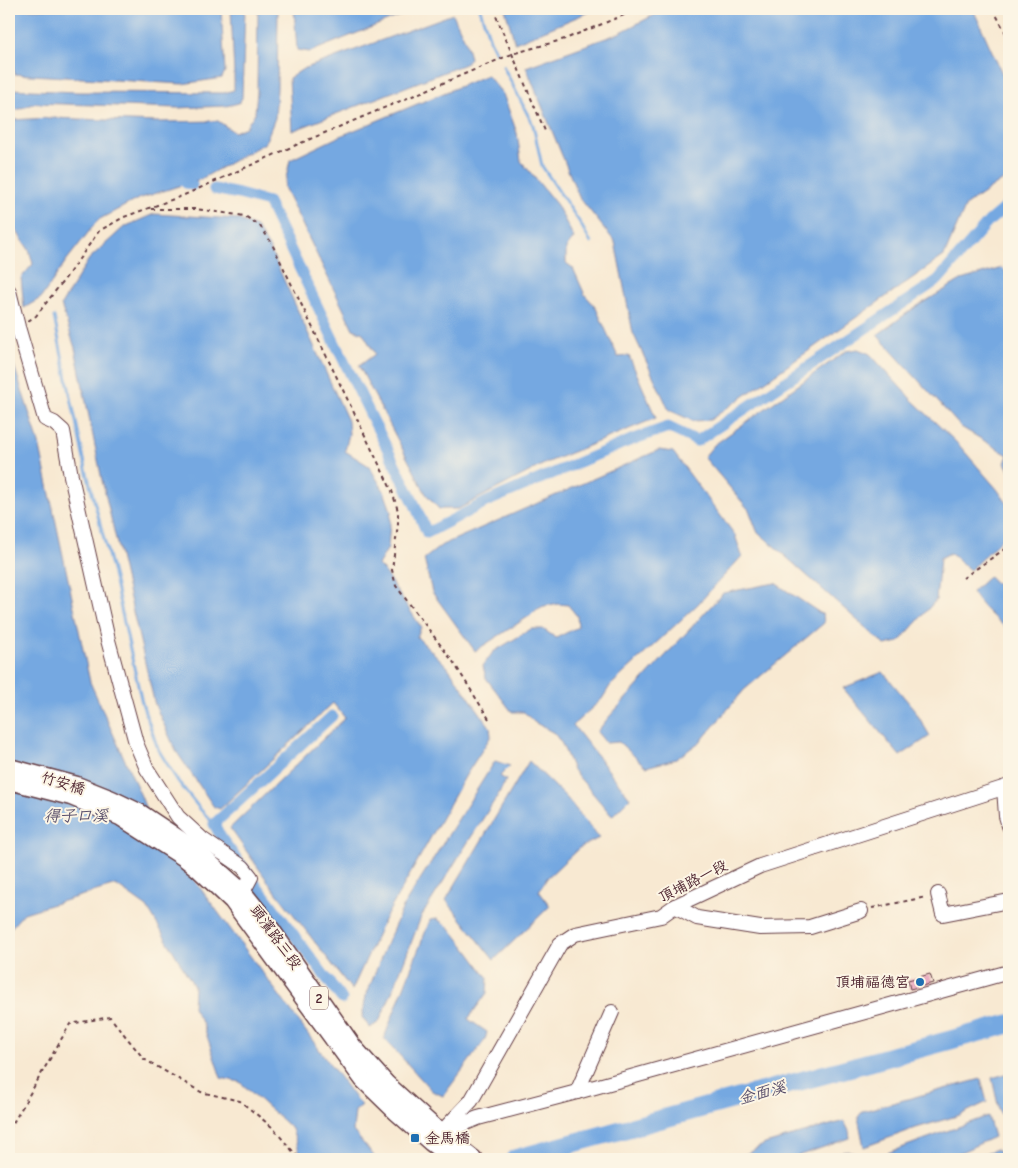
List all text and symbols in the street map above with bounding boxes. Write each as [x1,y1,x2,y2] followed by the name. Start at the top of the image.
[39,768,87,798] street label: 竹安橋
[44,807,109,825] water label: 得子口溪
[655,856,731,906] street label: 頂埔路一段
[247,901,305,973] street label: 頭濱路三段
[835,973,910,991] place label: 頂埔福德宮
[914,976,926,988] marker: 頂埔福德宮
[310,986,328,1010] road number: 2
[737,1078,789,1108] water label: 金面溪
[425,1129,470,1147] place label: 金馬橋
[409,1132,421,1144] marker: 金馬橋

